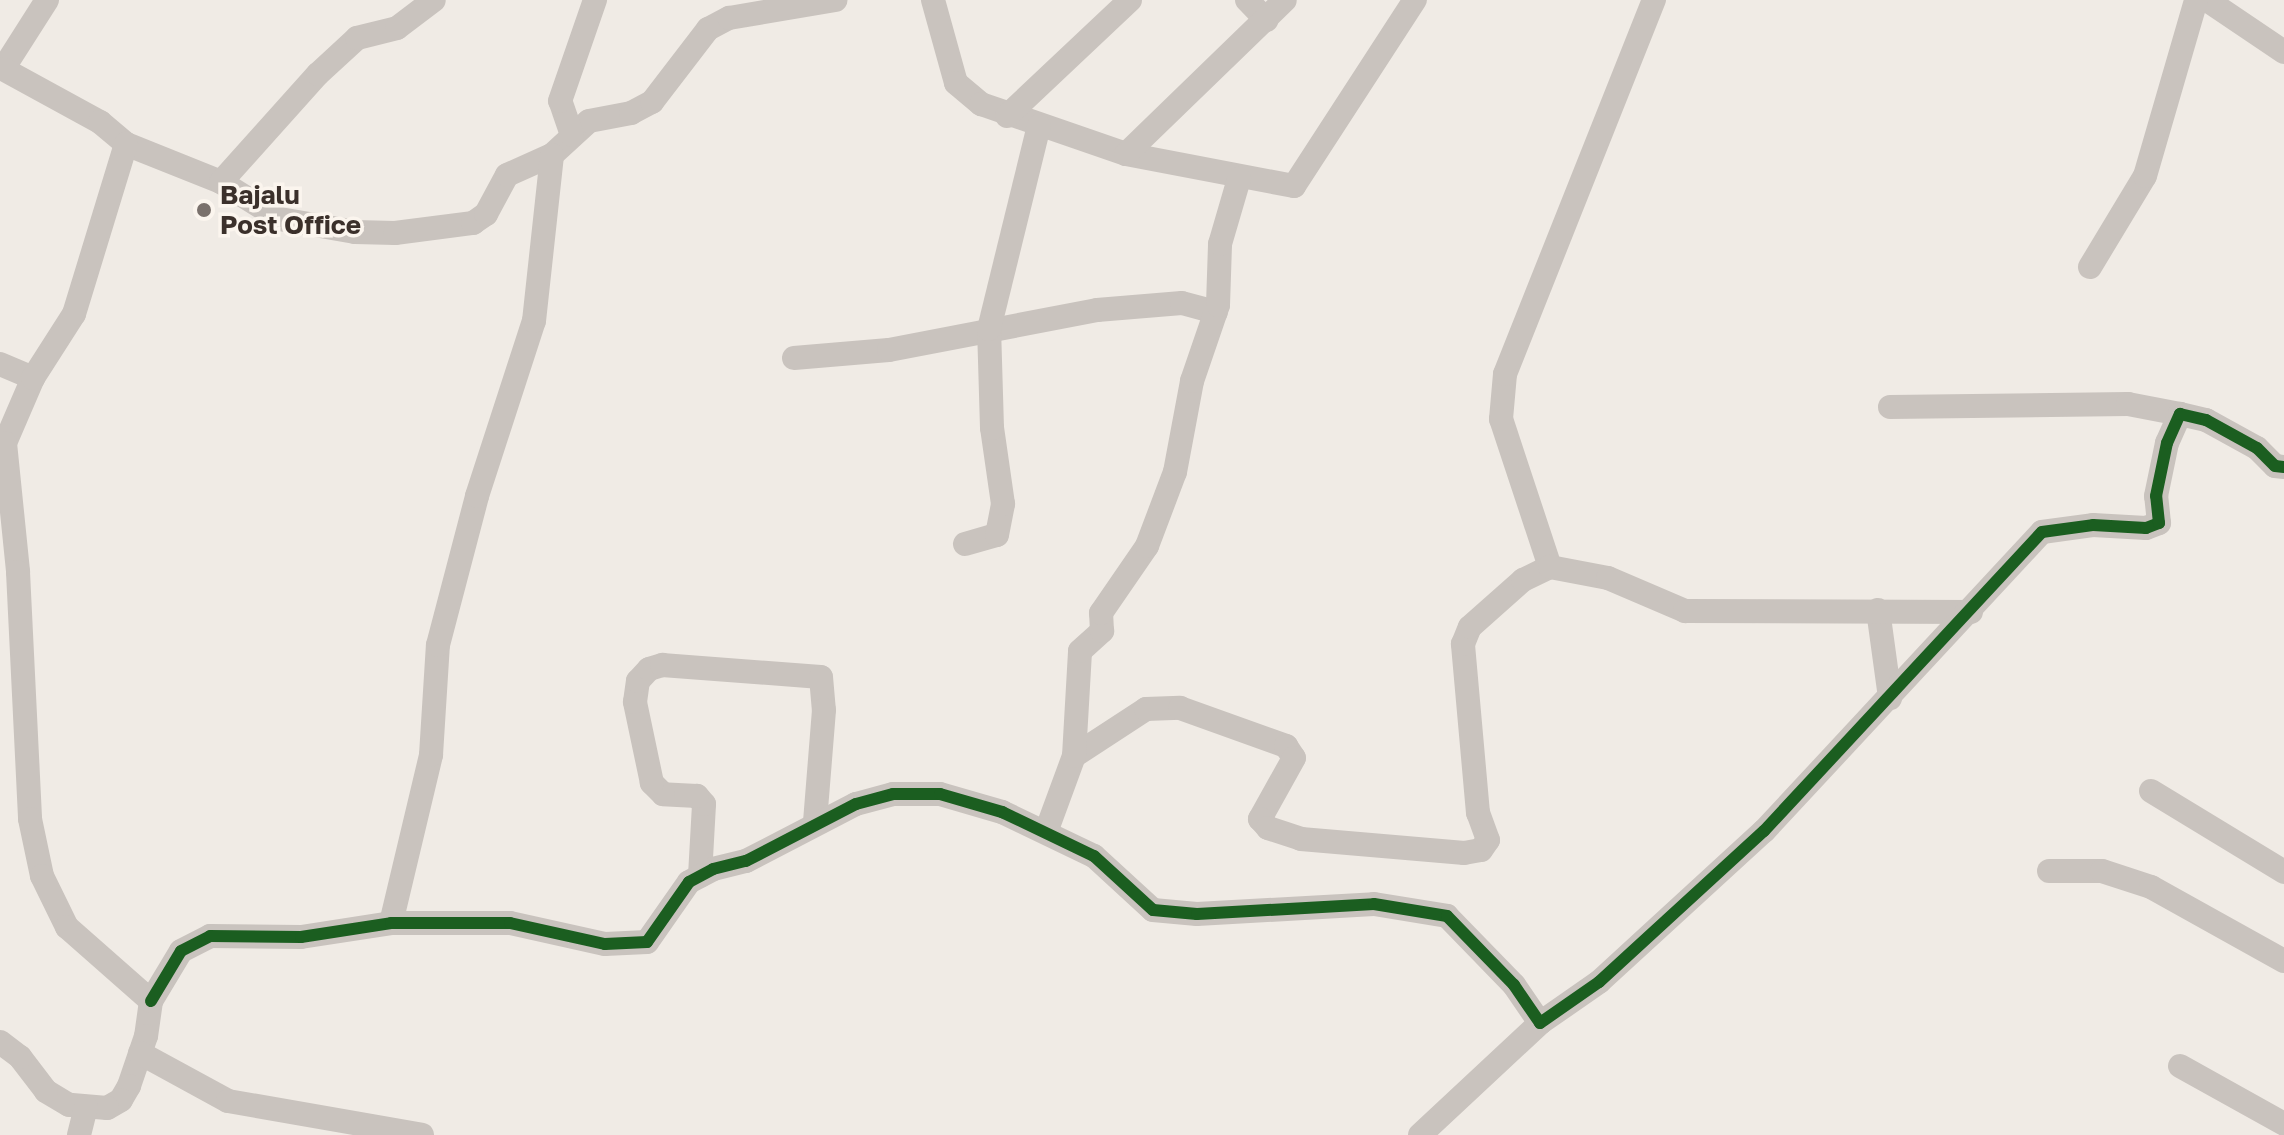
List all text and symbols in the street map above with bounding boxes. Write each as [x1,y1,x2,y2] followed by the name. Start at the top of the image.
[220,179,361,240] place label: Bajalu Post Office
[195,201,213,219] marker: Bajalu Post Office

